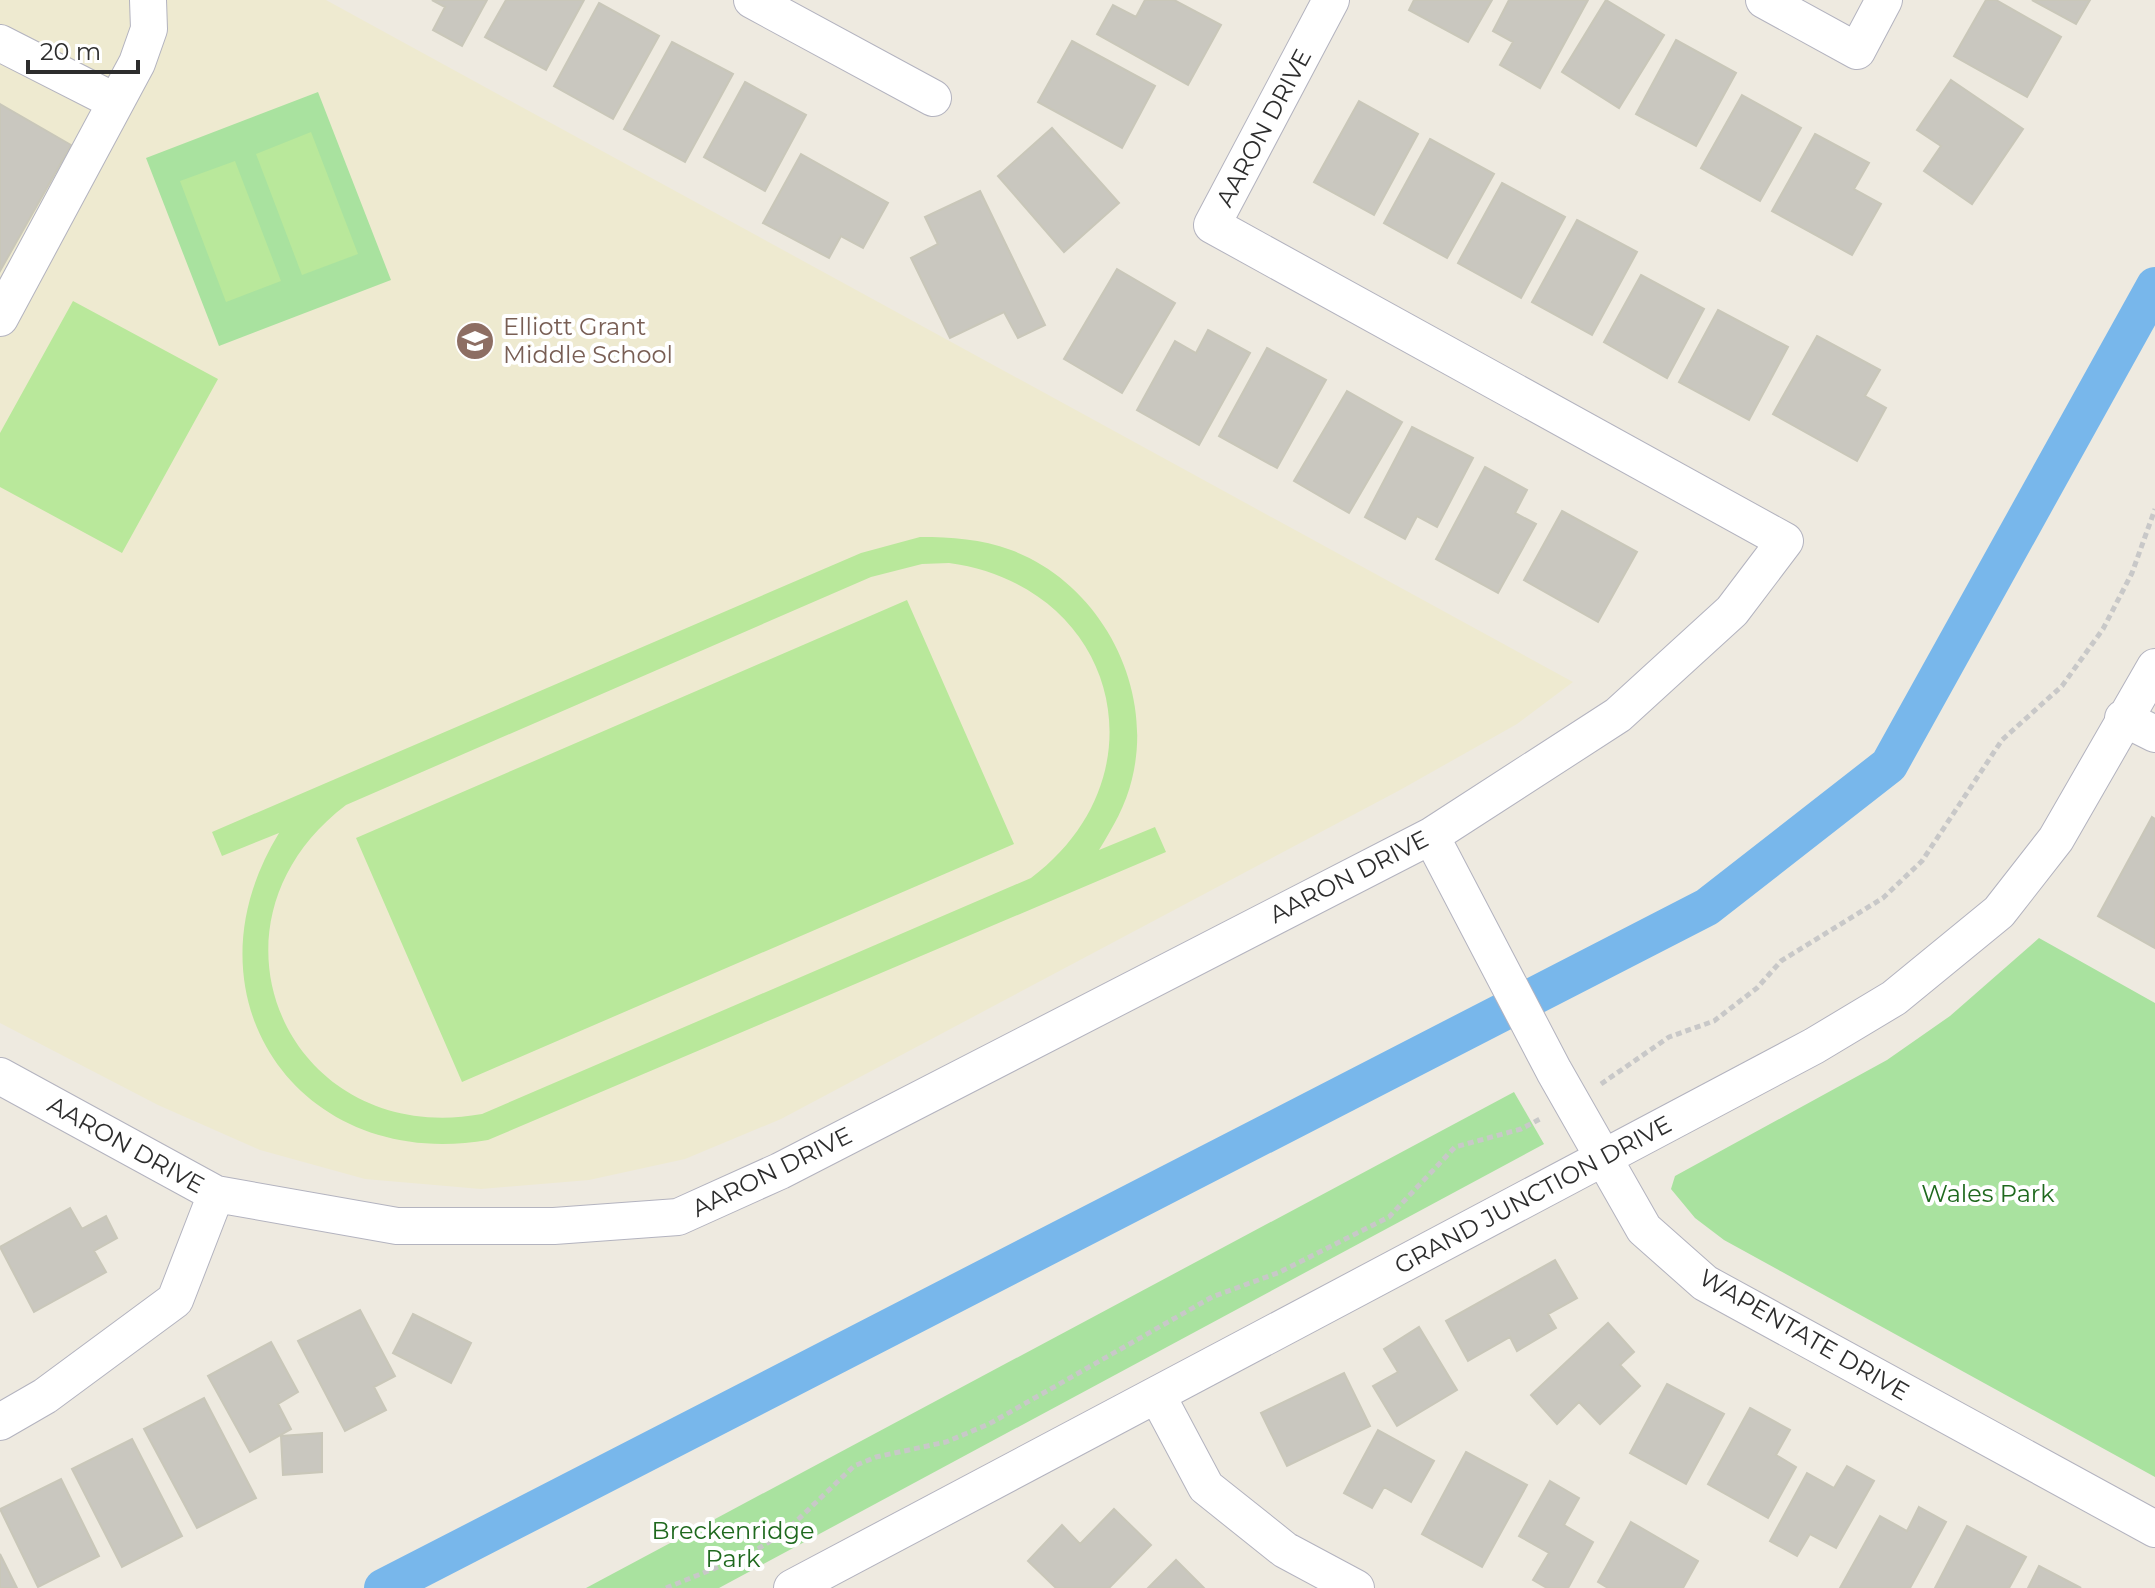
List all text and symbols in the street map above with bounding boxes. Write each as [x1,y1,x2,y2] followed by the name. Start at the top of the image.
[28,24,138,74] scale bar
[40,37,101,66] text: 20 m
[1210,44,1317,212] street label: AARON DRIVE
[503,312,673,369] place label: Elliott Grant Middle School
[454,320,496,362] school or university icon: Elliott Grant Middle School
[1264,824,1433,929] street label: AARON DRIVE
[43,1090,210,1200] street label: AARON DRIVE
[1389,1109,1676,1280] street label: GRAND JUNCTION DRIVE
[687,1120,857,1223] street label: AARON DRIVE
[1921,1179,2055,1208] park label: Wales Park
[1694,1263,1914,1407] street label: WAPENTATE DRIVE
[652,1516,814,1573] park label: Breckenridge Park

